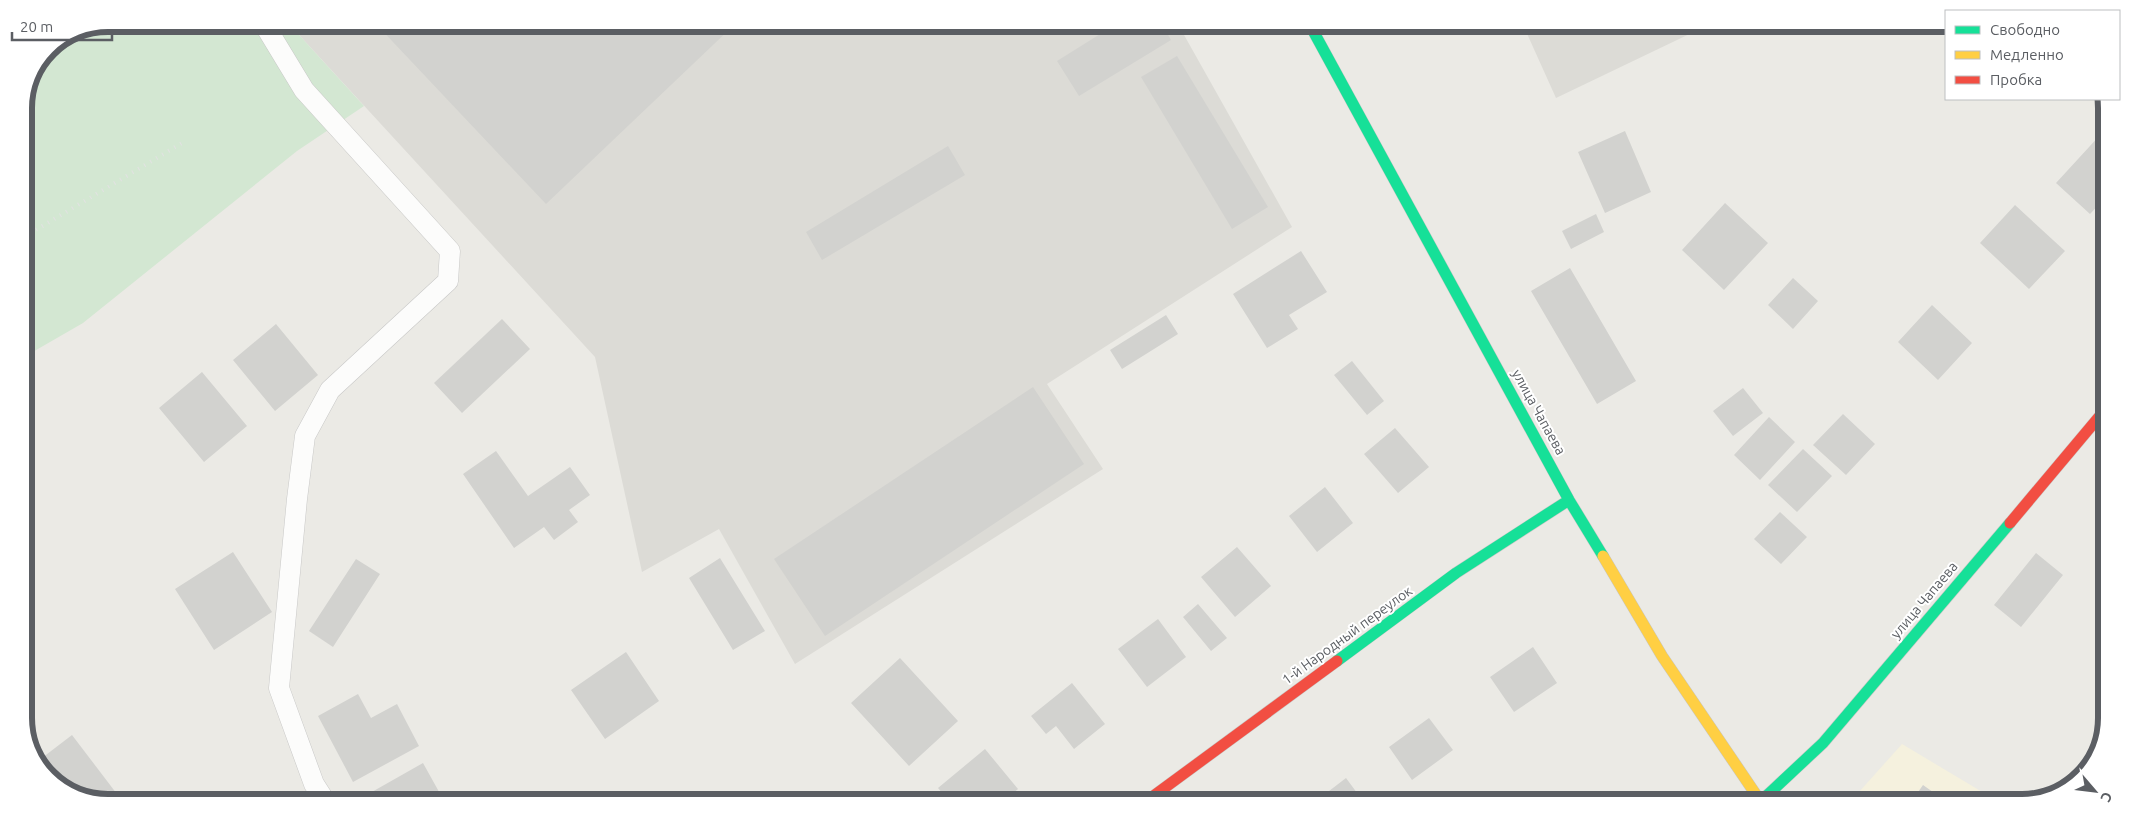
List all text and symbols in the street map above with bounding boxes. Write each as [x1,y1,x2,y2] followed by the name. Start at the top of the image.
[12,10,112,42] scale bar
[1945,10,2120,100] legend
[20,18,53,35] text: 20 m
[1990,21,2060,38] text: Свободно
[1990,46,2064,63] text: Медленно
[1990,71,2042,88] text: Пробка
[1509,366,1569,458] street label: улица Чапаева
[1887,558,1961,642] street label: улица Чапаева
[1279,582,1415,688] street label: 1-й Народный переулок
[2070,766,2120,816] north arrow
[2097,789,2116,805] text: С

